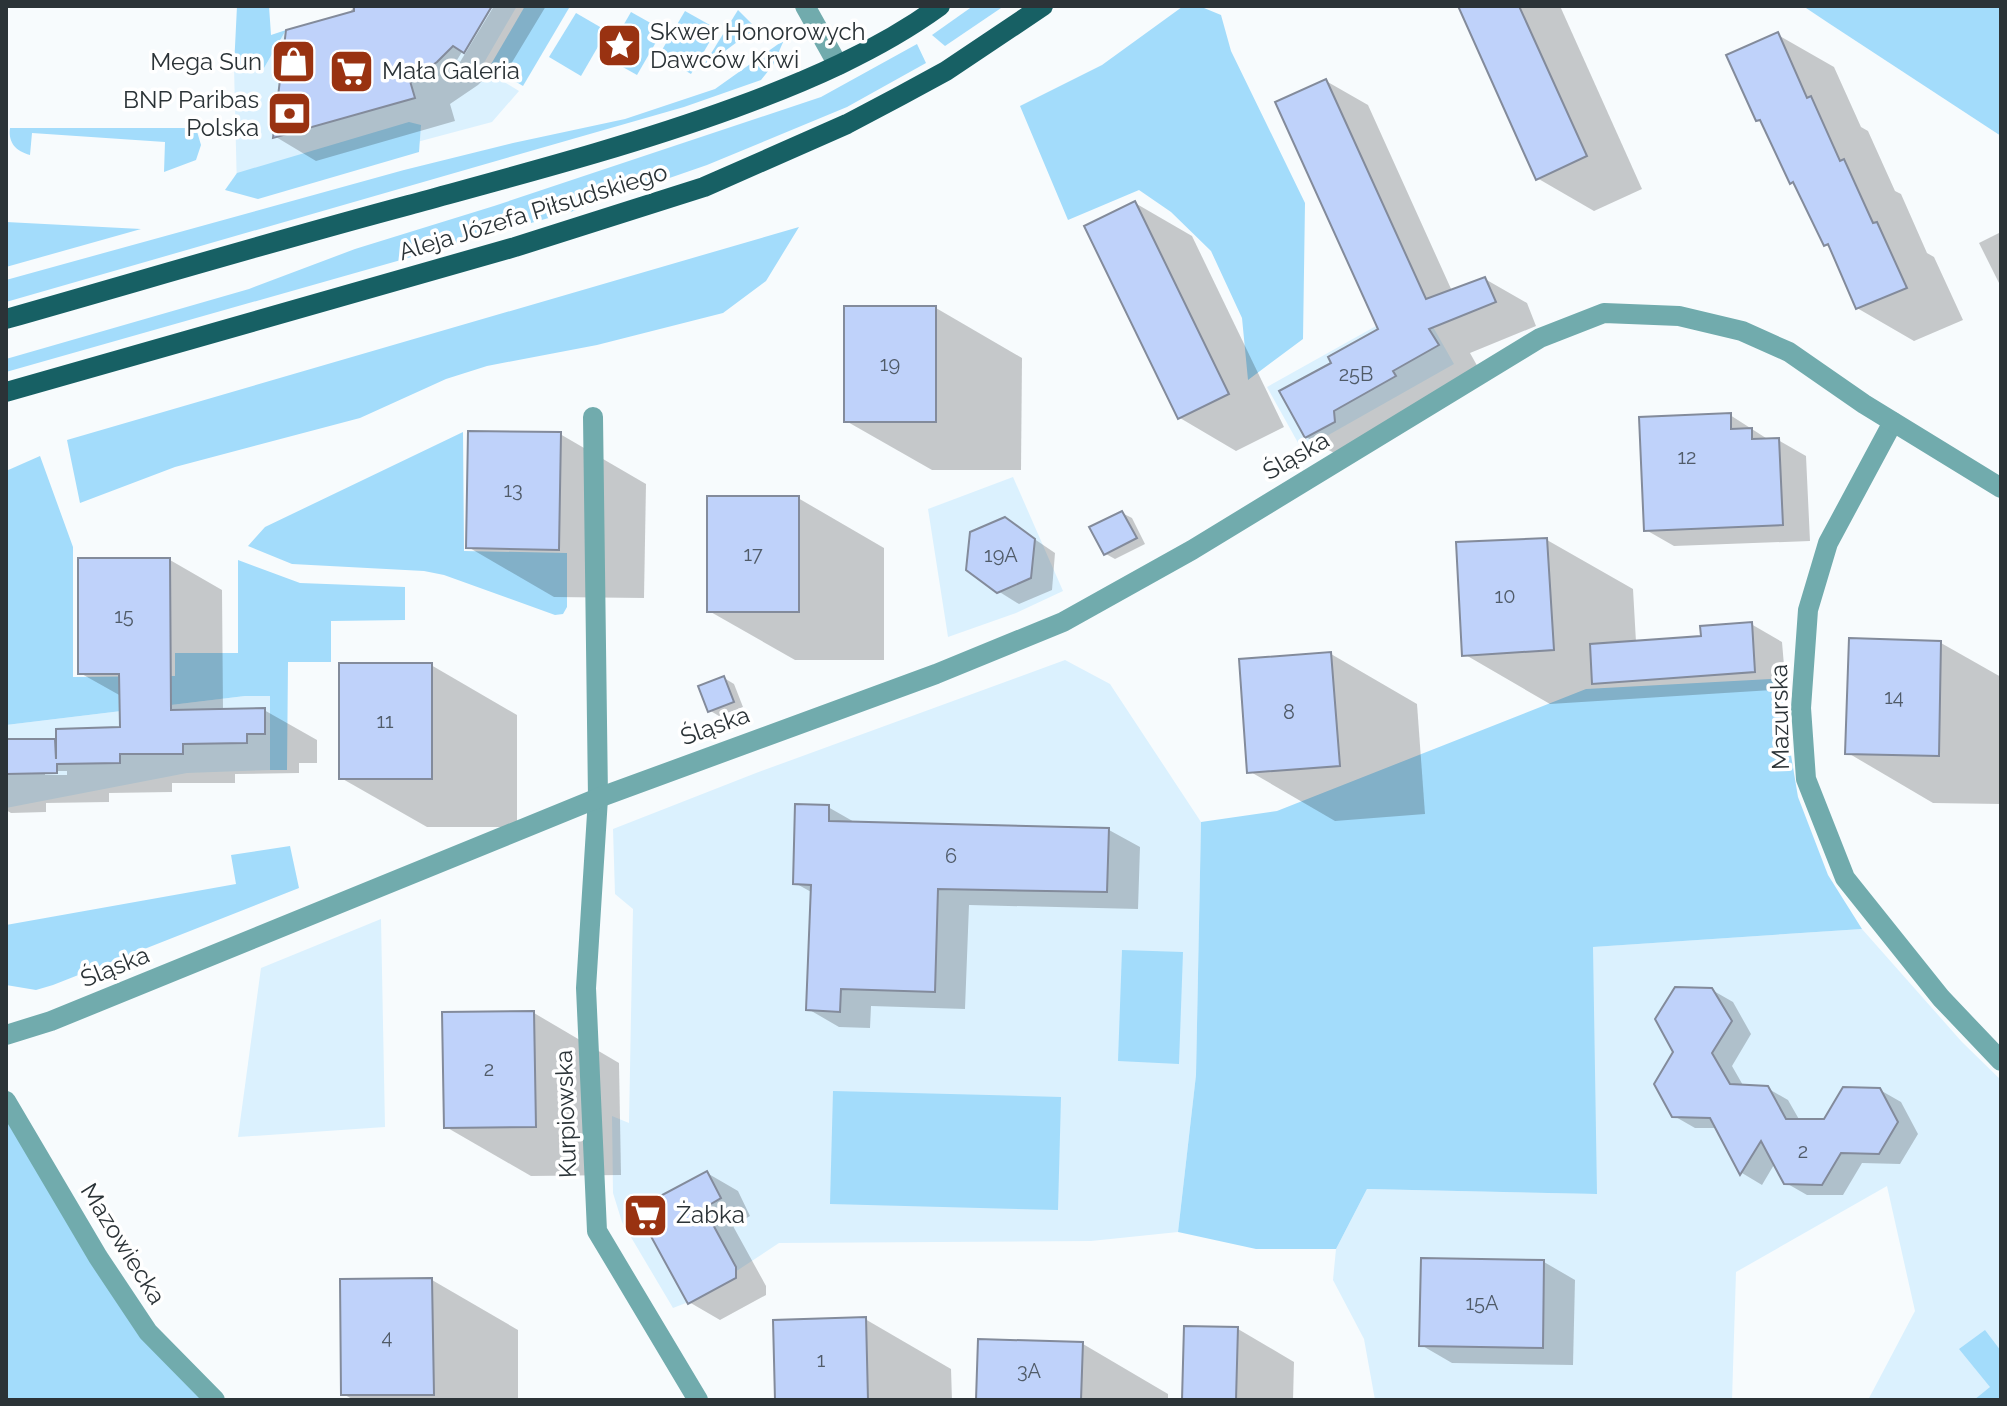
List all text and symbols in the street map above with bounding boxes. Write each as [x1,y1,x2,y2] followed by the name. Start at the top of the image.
[650,17,866,74] place label: Skwer Honorowych Dawców Krwi
[595,22,643,70] place icon: Skwer Honorowych Dawców Krwi
[269,38,317,86] shop icon: Mega Sun
[150,47,262,76] place label: Mega Sun
[327,47,375,95] supermarket icon: Mała Galeria
[382,56,520,85] place label: Mała Galeria
[123,85,259,142] place label: BNP Paribas Polska
[266,90,314,138] bank icon: BNP Paribas Polska
[395,157,671,266] street label: Aleja Józefa Piłsudskiego
[880,352,900,376] house number: 19
[1339,362,1373,386] house number: 25B
[1258,425,1334,486] street label: Śląska
[1678,445,1696,469] house number: 12
[503,478,523,502] house number: 13
[743,542,763,566] house number: 17
[984,543,1018,567] house number: 19A
[1495,584,1515,608] house number: 10
[114,604,134,628] house number: 15
[1764,664,1795,770] street label: Mazurska
[1884,685,1904,709] house number: 14
[676,700,753,751] street label: Śląska
[1283,700,1295,724] house number: 8
[376,709,394,733] house number: 11
[945,844,957,868] house number: 6
[76,940,153,993] street label: Śląska
[549,1049,582,1179] street label: Kurpiowska
[484,1057,494,1081] house number: 2
[1798,1139,1808,1163] house number: 2
[75,1178,172,1310] street label: Mazowiecka
[621,1191,669,1239] supermarket icon: Żabka
[676,1200,745,1229] place label: Żabka
[1466,1291,1499,1315] house number: 15A
[382,1325,393,1349] house number: 4
[817,1348,826,1372] house number: 1
[1017,1359,1042,1383] house number: 3A

